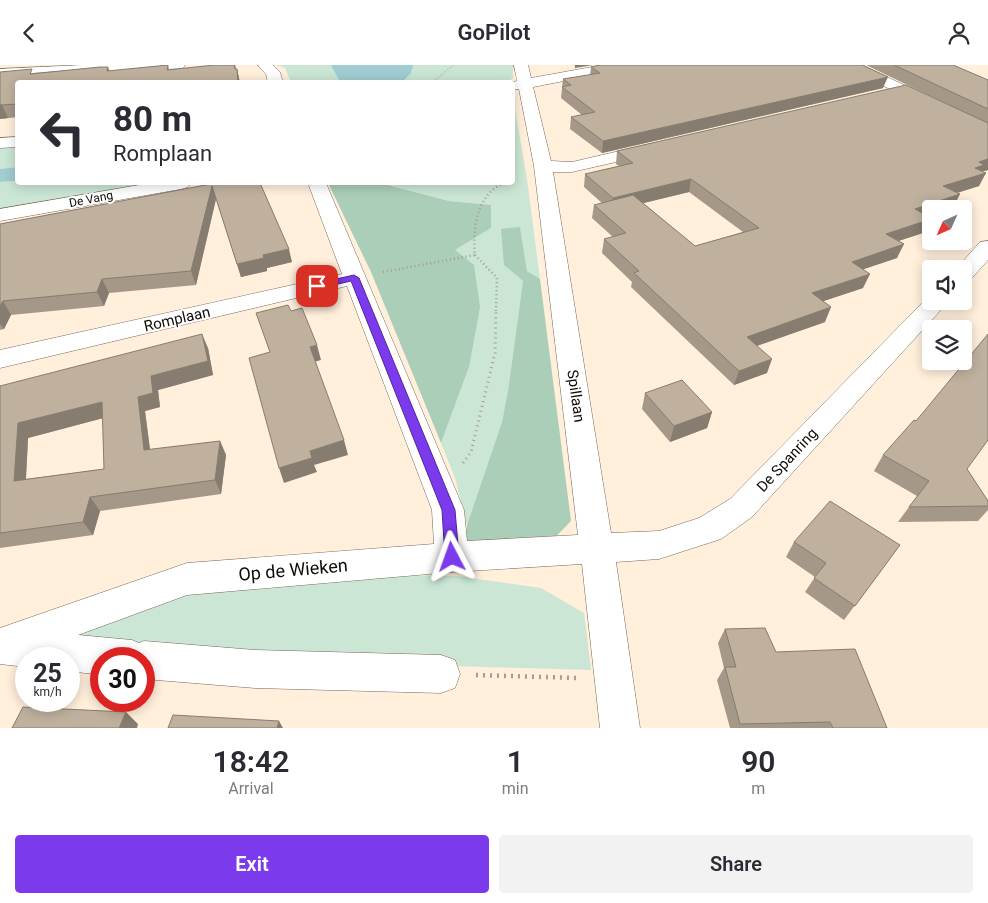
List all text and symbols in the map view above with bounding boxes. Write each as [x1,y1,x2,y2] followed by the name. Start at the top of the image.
[15,19,43,47] icon: back
[945,19,973,47] icon: person
[458,20,530,45] text: GoPilot
[113,99,192,140] text: 80 m
[30,100,95,165] icon: left
[113,141,212,166] text: Romplaan
[68,188,114,210] street label: De Vang
[922,200,972,250] north arrow
[922,200,972,370] map controls
[922,260,972,310] button: sound
[296,265,338,307] pin
[303,272,331,300] icon: arrive
[142,303,212,335] street label: Romplaan
[922,320,972,370] button: layers
[563,369,589,423] street label: Spillaan
[753,424,821,496] street label: De Spanring
[425,530,477,582] position arrow
[238,554,348,585] street label: Op de Wieken
[90,647,155,712] speed limit sign: 30
[33,659,62,688] text: 25
[33,685,62,699] text: km/h
[213,744,289,779] text: 18:42
[507,744,524,779] text: 1
[741,744,775,779] text: 90
[228,779,274,798] text: Arrival
[502,779,529,798] text: min
[751,779,765,798] text: m
[15,835,489,893] button: Exit
[499,835,973,893] button: Share

